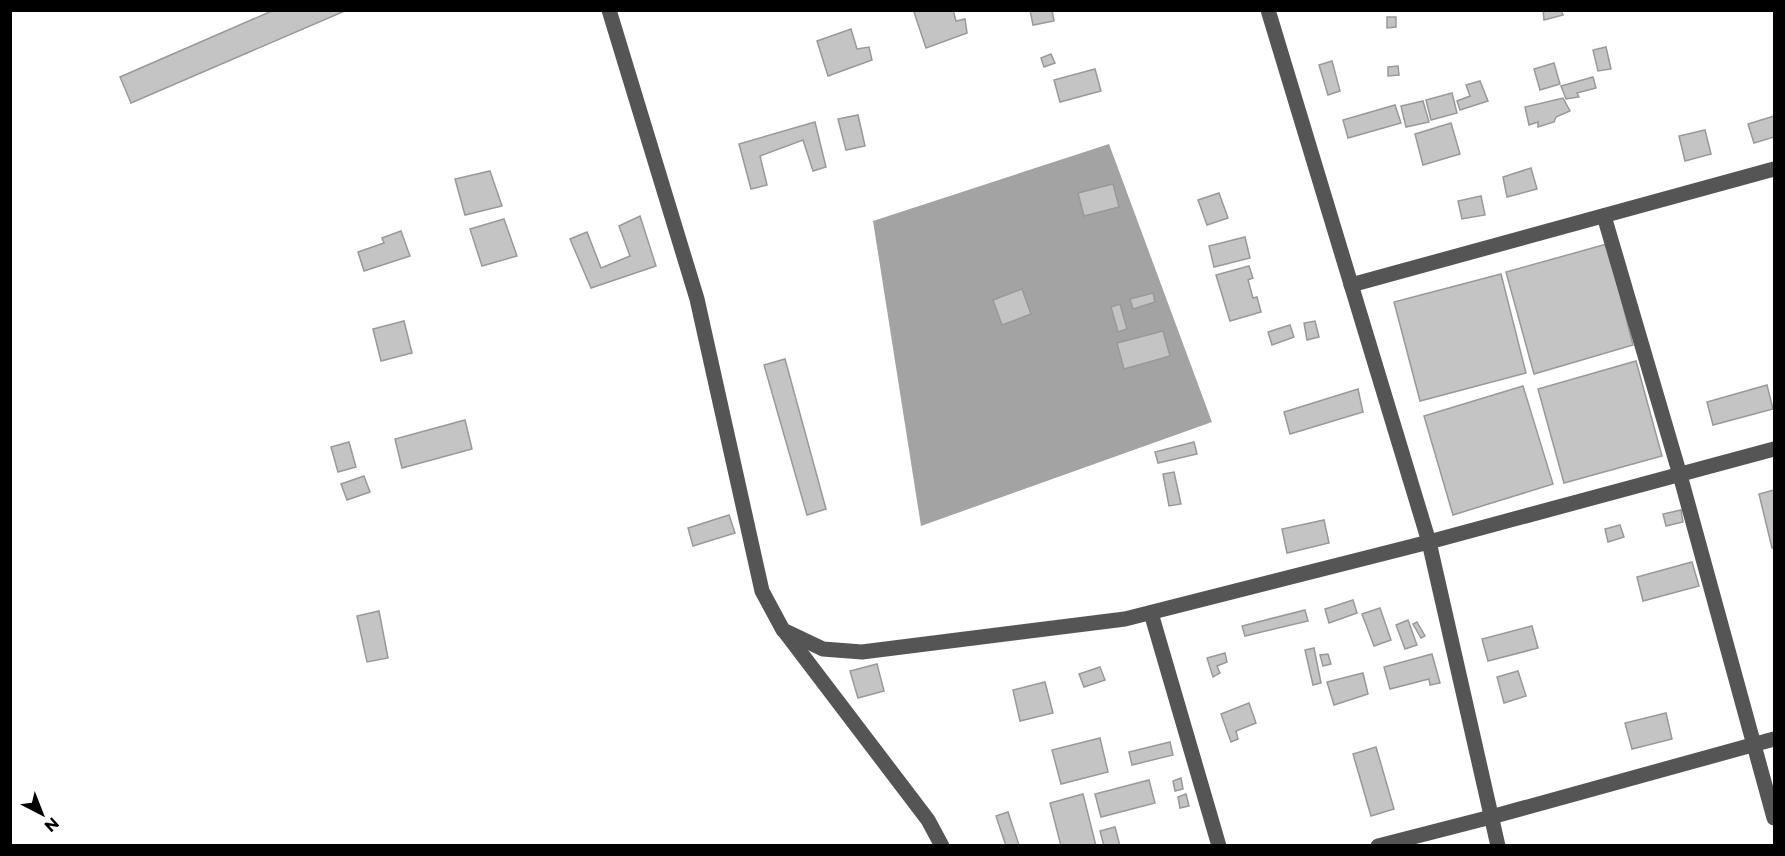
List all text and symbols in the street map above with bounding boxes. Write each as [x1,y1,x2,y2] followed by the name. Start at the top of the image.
[12,784,72,844] north arrow
[41,813,63,836] text: N

